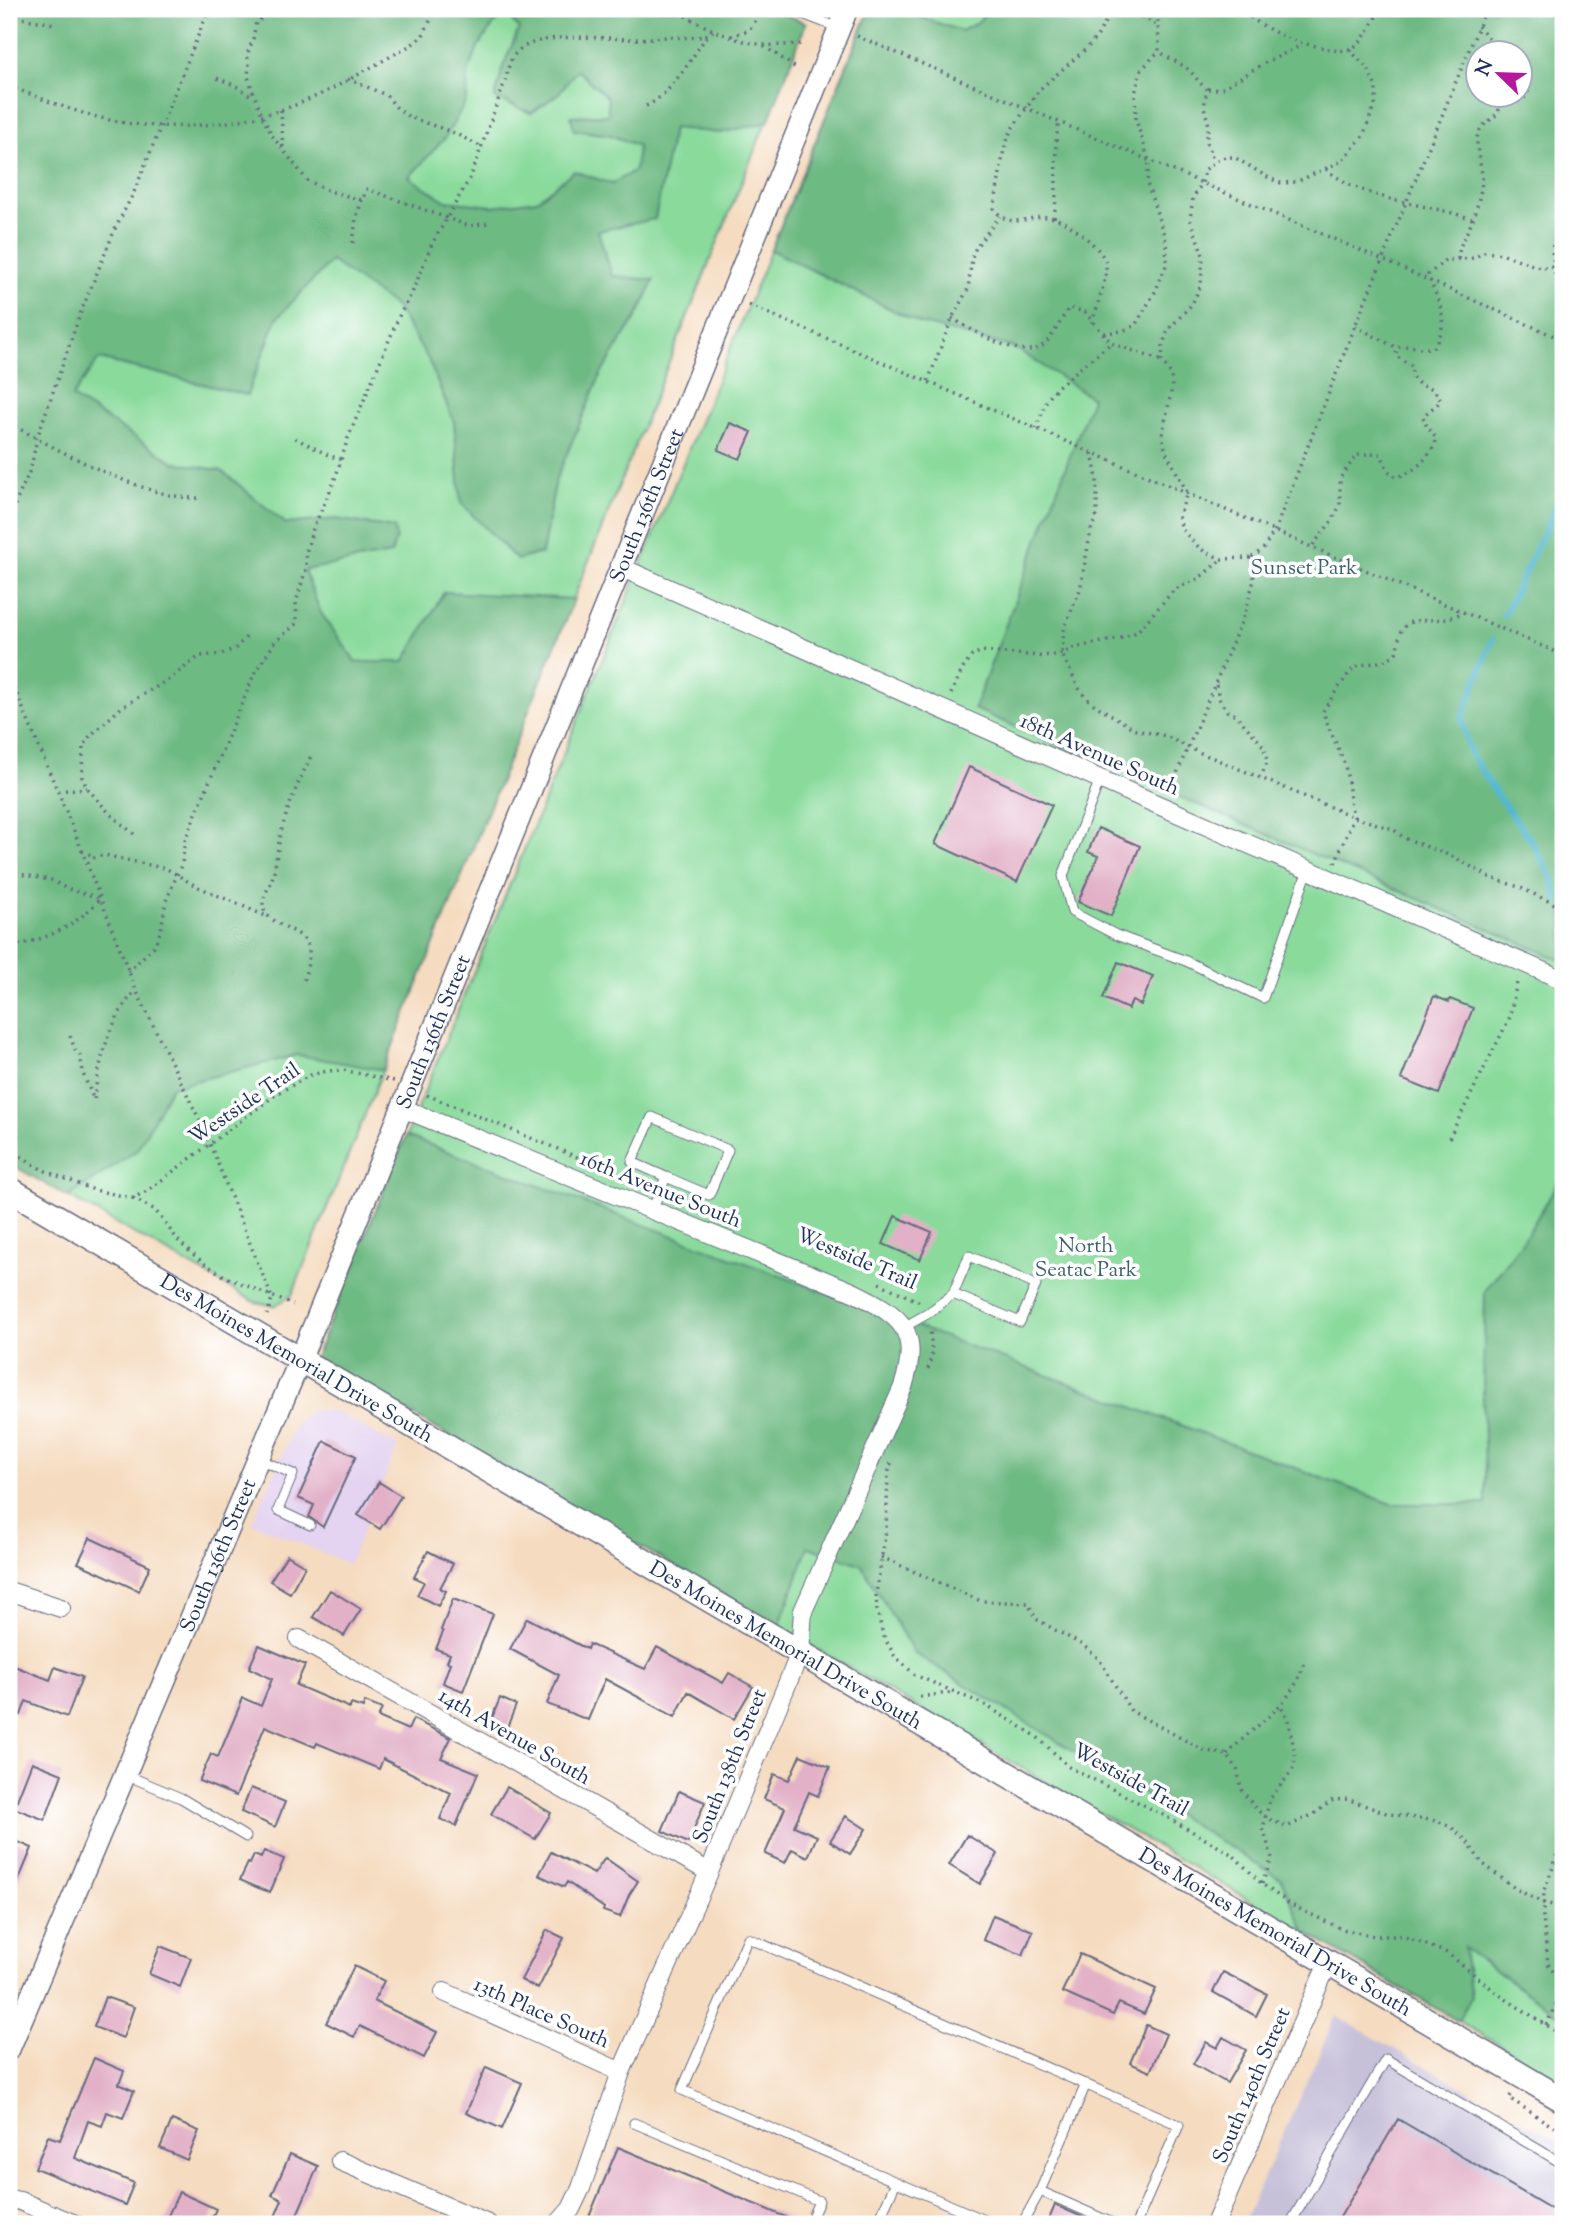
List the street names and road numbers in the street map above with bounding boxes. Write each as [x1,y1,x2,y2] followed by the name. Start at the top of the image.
[603,424,693,588] street label: South 136th Street
[1015,707,1184,804] street label: 18th Avenue South
[390,951,479,1114] street label: South 136th Street
[183,1056,307,1153] street label: Westside Trail
[575,1145,745,1237] street label: 16th Avenue South
[791,1221,921,1299] street label: Westside Trail
[154,1268,438,1452] street label: Des Moines Memorial Drive South
[174,1475,265,1637] street label: South 136th Street
[643,1554,928,1738] street label: Des Moines Memorial Drive South
[432,1682,596,1794] street label: 14th Avenue South
[686,1685,776,1849] street label: South 138th Street
[1066,1736,1194,1825] street label: Westside Trail
[1132,1841,1417,2025] street label: Des Moines Memorial Drive South
[468,1970,614,2057] street label: 13th Place South
[1206,2003,1299,2168] street label: South 140th Street

